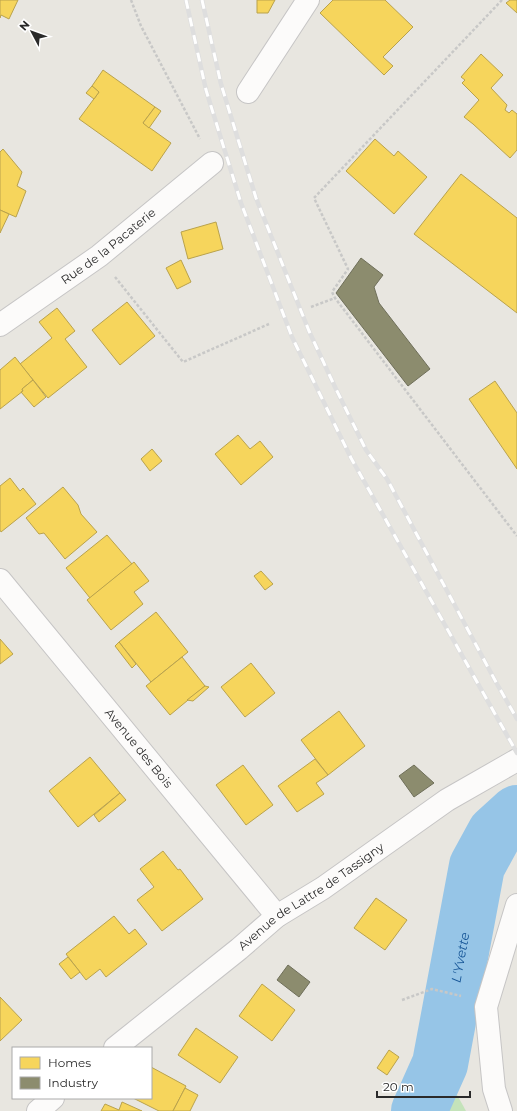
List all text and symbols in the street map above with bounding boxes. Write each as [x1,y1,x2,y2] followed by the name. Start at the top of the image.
[12,12,52,52] north arrow
[16,17,33,33] text: N
[58,205,158,287] street label: Rue de la Pacaterie
[102,705,176,791] street label: Avenue des Bois
[235,839,387,953] street label: Avenue de Lattre de Tassigny
[447,931,473,984] water label: L'Yvette
[12,1047,152,1099] legend
[48,1055,91,1070] text: Homes
[377,1073,470,1099] scale bar
[48,1075,98,1090] text: Industry
[383,1079,414,1094] text: 20 m

